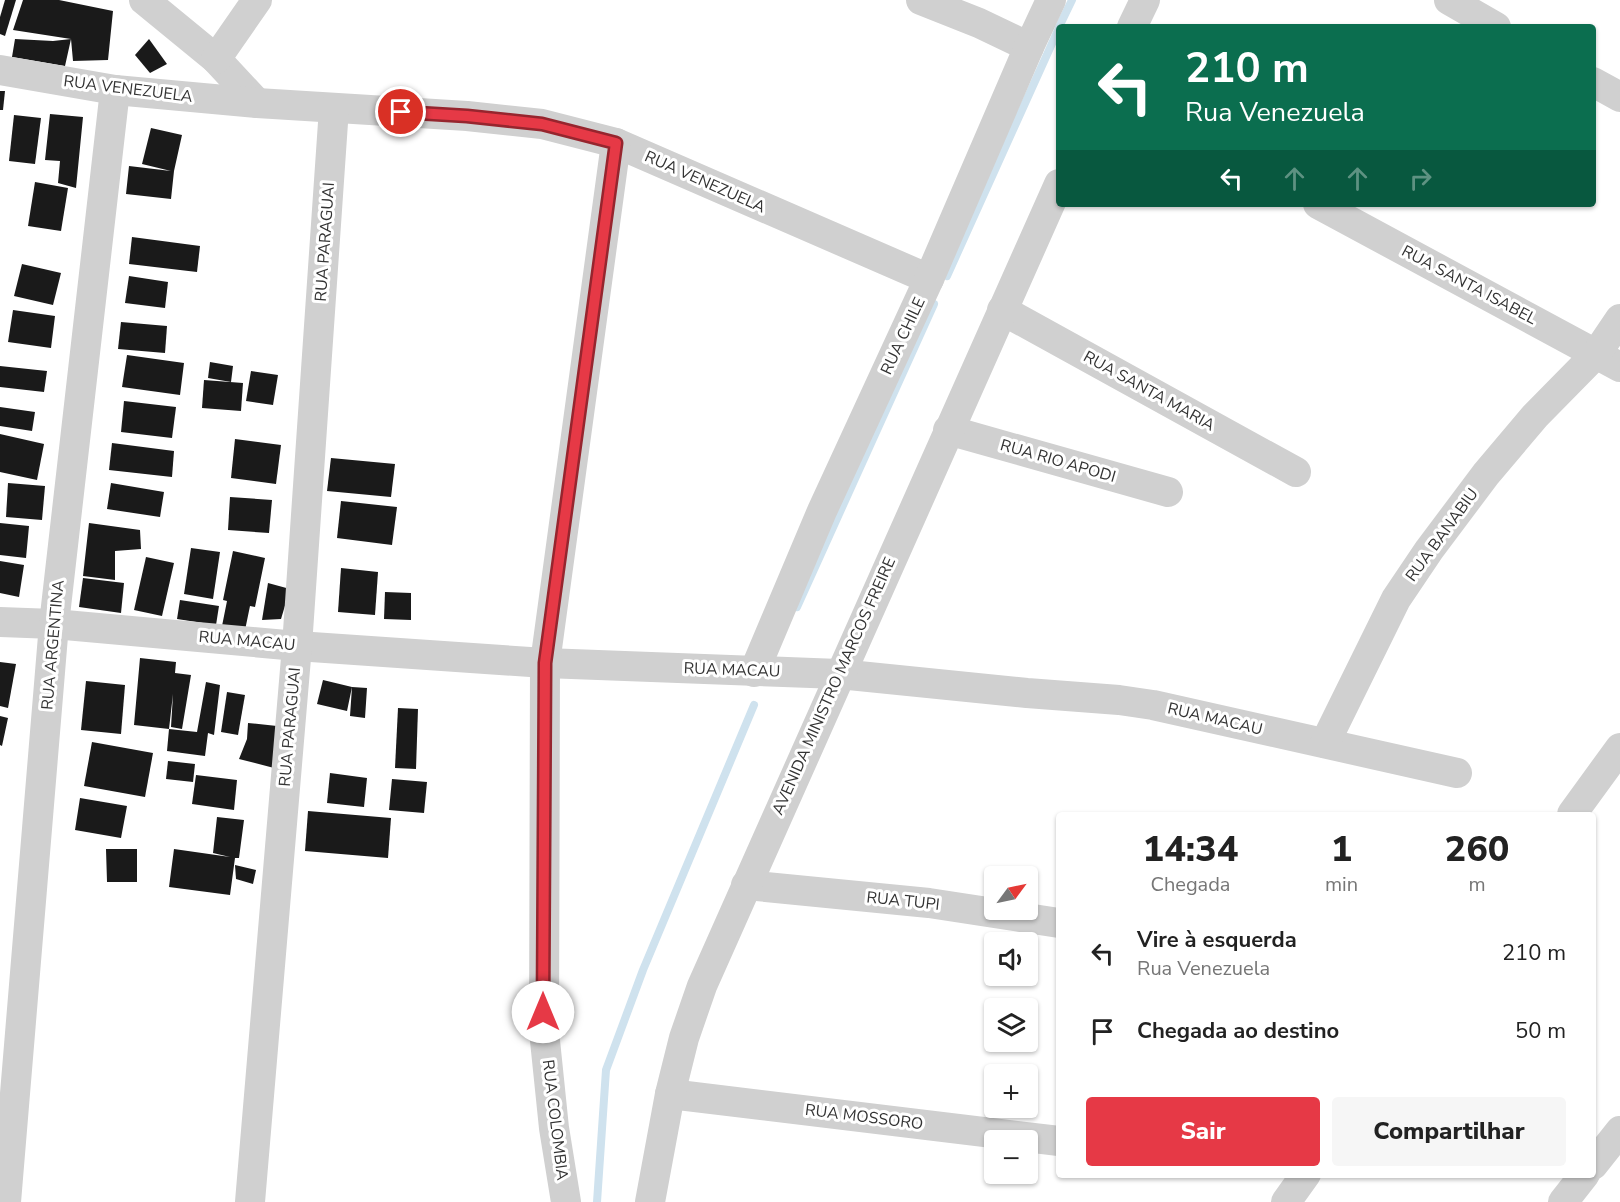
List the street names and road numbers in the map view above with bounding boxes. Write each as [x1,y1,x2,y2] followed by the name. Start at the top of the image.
[62,70,194,108] street label: RUA VENEZUELA
[641,146,769,219] street label: RUA VENEZUELA
[310,182,340,302] street label: RUA PARAGUAI
[1398,240,1541,330] street label: RUA SANTA ISABEL
[875,294,931,378] street label: RUA CHILE
[1079,346,1219,437] street label: RUA SANTA MARIA
[998,434,1118,488] street label: RUA RIO APODI
[1401,484,1483,586] street label: RUA BANABIU
[767,554,901,818] street label: AVENIDA MINISTRO MARCOS FREIRE
[36,579,70,711] street label: RUA ARGENTINA
[198,626,296,656] street label: RUA MACAU
[683,657,781,683] street label: RUA MACAU
[274,666,306,788] street label: RUA PARAGUAI
[1165,697,1265,741] street label: RUA MACAU
[865,886,941,916] street label: RUA TUPI
[537,1058,573,1182] street label: RUA COLOMBIA
[804,1099,924,1135] street label: RUA MOSSORO

